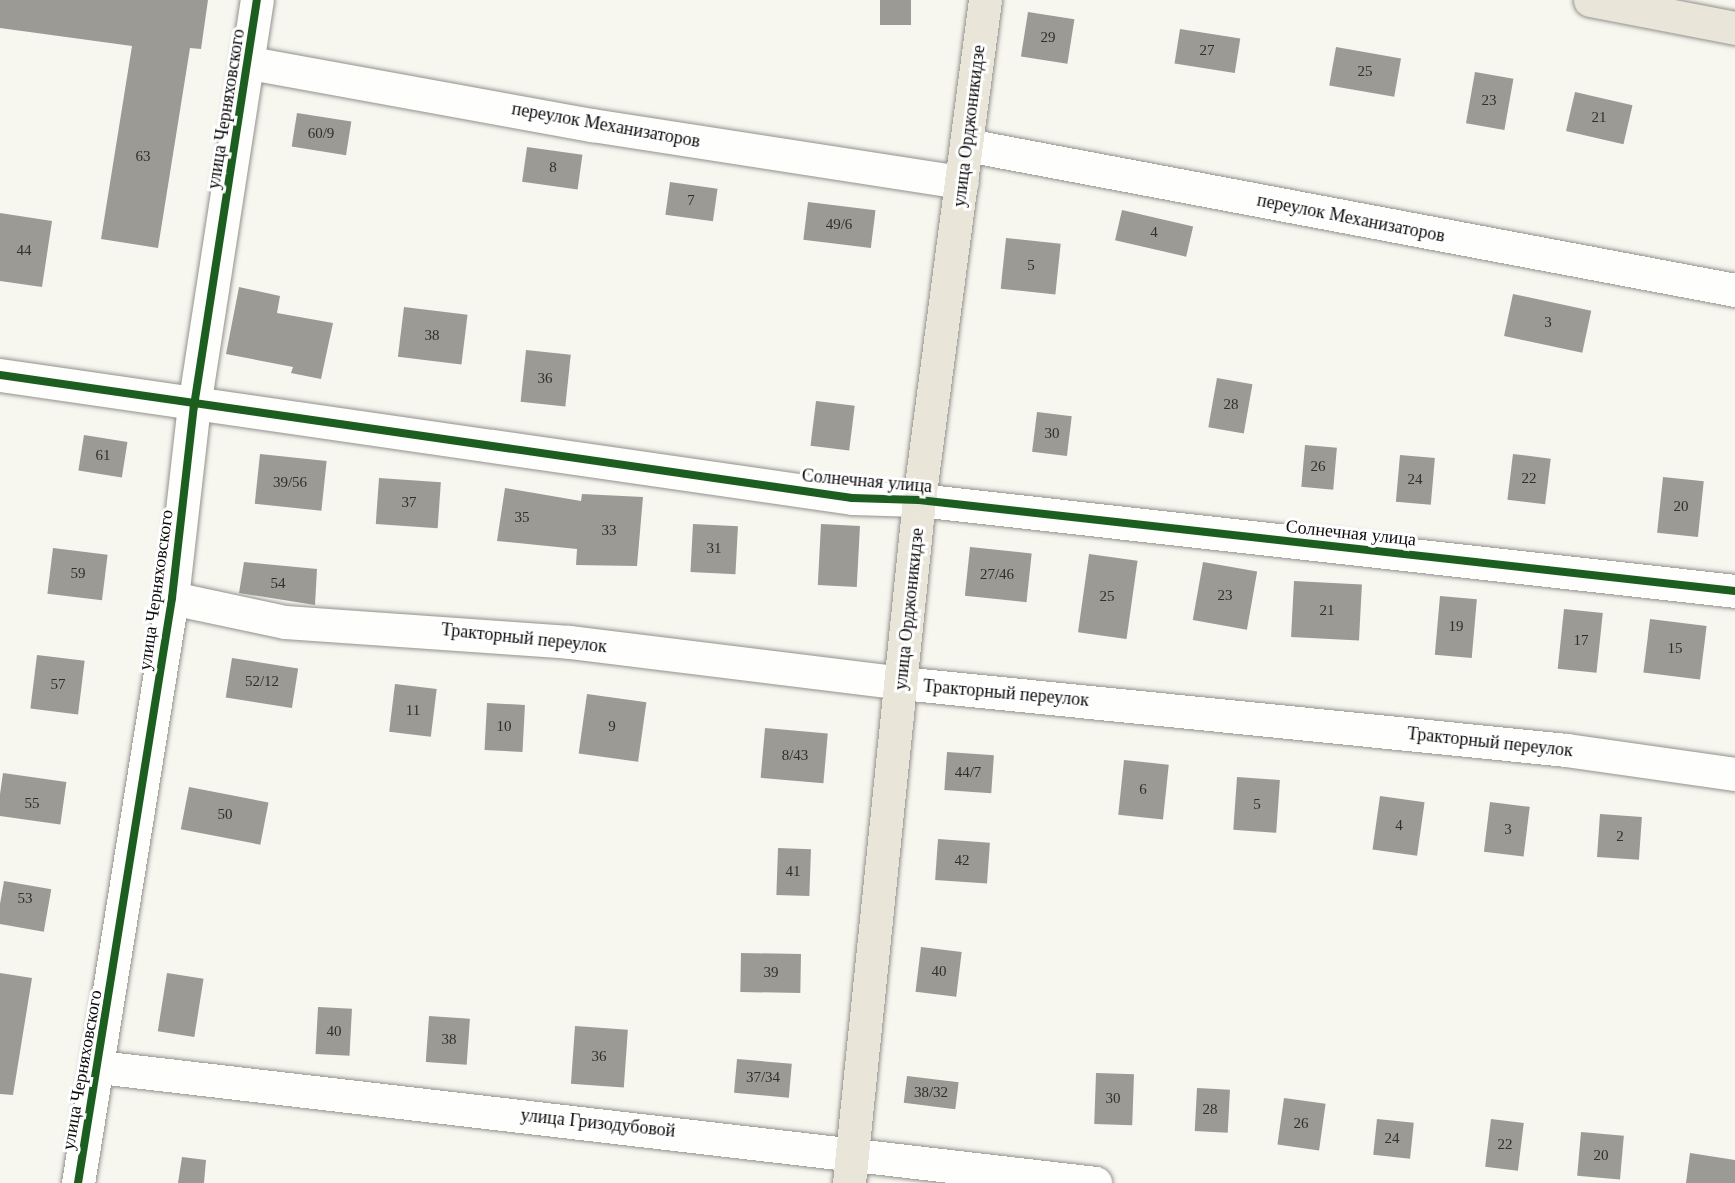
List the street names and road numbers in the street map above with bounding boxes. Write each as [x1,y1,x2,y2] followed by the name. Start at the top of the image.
[203,27,249,191] street label: улица Черняховского
[948,44,990,208] street label: улица Орджоникидзе
[510,98,702,152] street label: переулок Механизаторов
[1255,189,1447,247] street label: переулок Механизаторов
[801,465,933,497] street label: Солнечная улица
[134,508,178,672] street label: улица Черняховского
[1285,515,1417,551] street label: Солнечная улица
[890,527,928,691] street label: улица Орджоникидзе
[440,619,608,657] street label: Тракторный переулок
[922,675,1090,711] street label: Тракторный переулок
[1406,723,1574,761] street label: Тракторный переулок
[57,988,107,1152] street label: улица Черняховского
[520,1104,676,1142] street label: улица Гризодубовой

